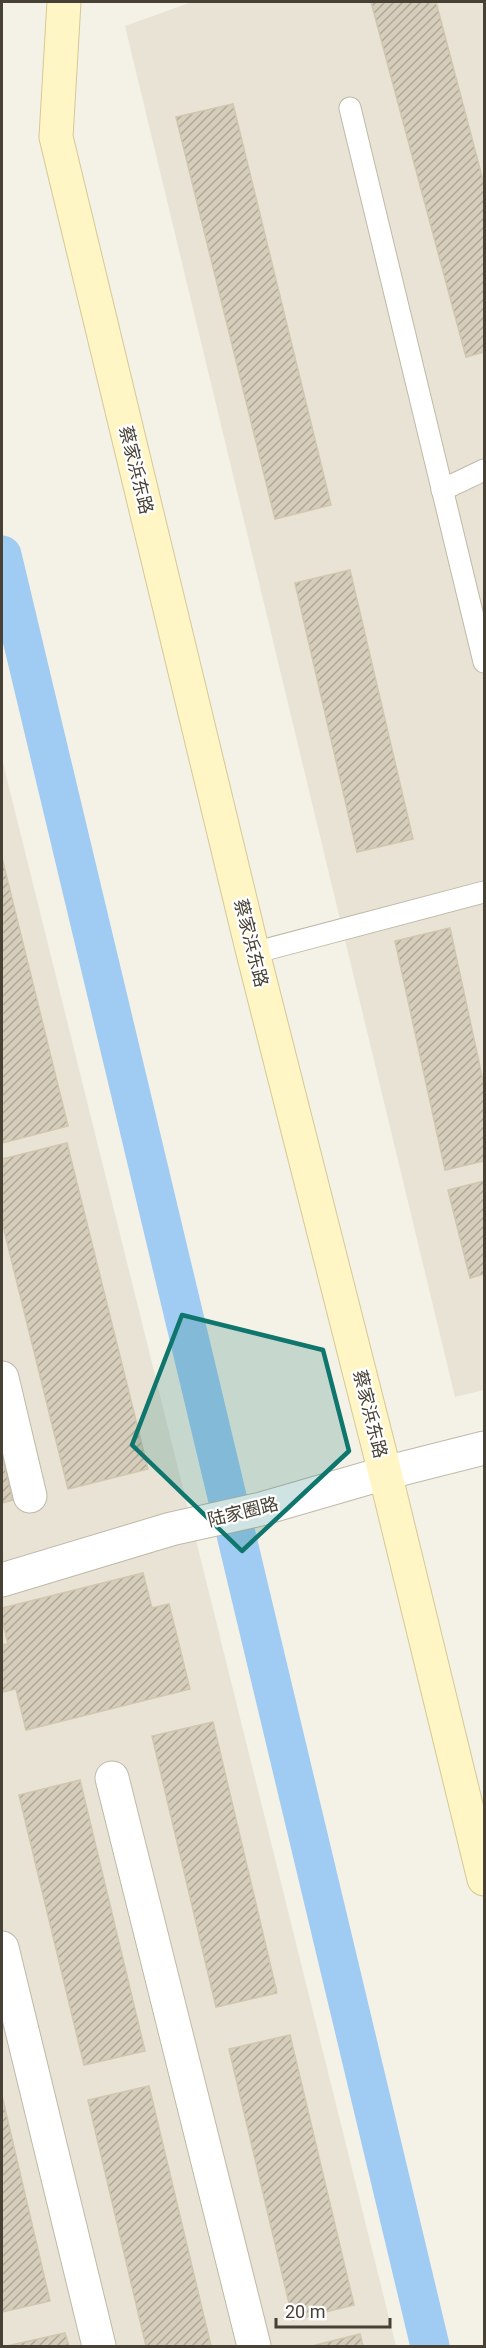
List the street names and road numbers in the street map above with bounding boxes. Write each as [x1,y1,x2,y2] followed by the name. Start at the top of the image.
[115,424,158,516] street label: 蔡家浜东路
[230,897,273,989] street label: 蔡家浜东路
[349,1368,392,1460] street label: 蔡家浜东路
[205,1493,280,1530] street label: 陆家圈路

